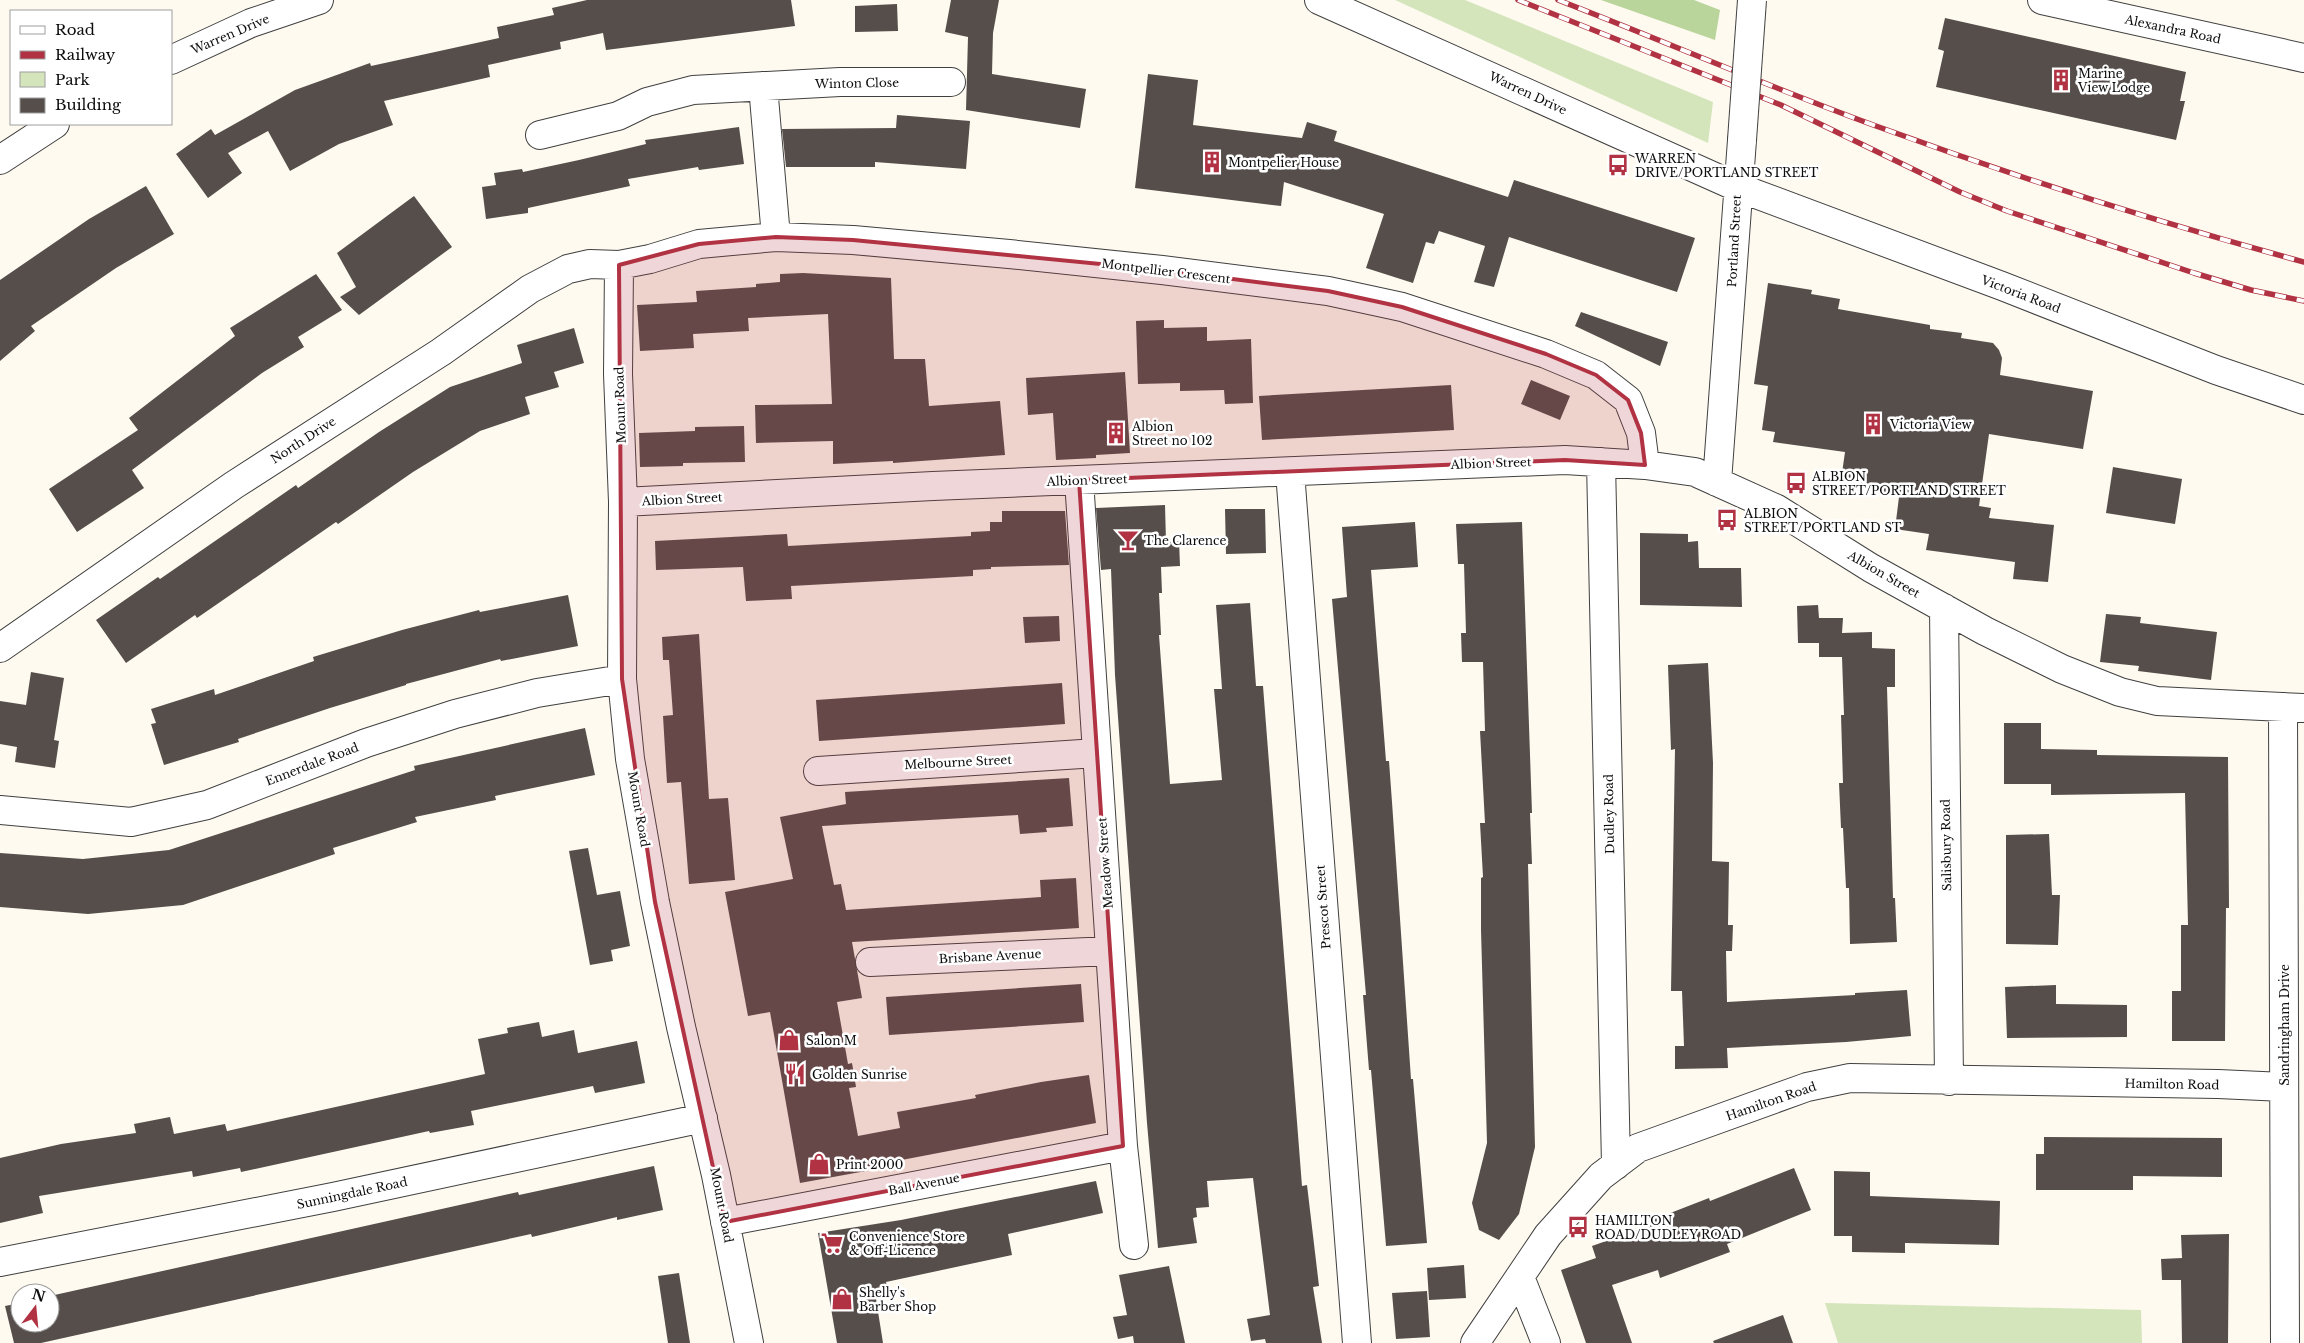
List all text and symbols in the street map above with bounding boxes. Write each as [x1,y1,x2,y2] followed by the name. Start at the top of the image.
[10,10,172,125] legend
[188,11,272,58] street label: Warren Drive
[2123,11,2222,47] street label: Alexandra Road
[55,20,95,39] text: Road
[55,45,116,64] text: Railway
[2077,66,2150,95] place label: Marine View Lodge
[2048,67,2074,93] building icon: Marine View Lodge
[1486,68,1569,118] street label: Warren Drive
[55,70,91,89] text: Park
[814,75,899,91] street label: Winton Close
[55,95,122,114] text: Building
[1199,149,1225,175] building icon: Montpelier House
[1634,151,1819,180] place label: WARREN DRIVE/PORTLAND STREET
[1605,152,1631,178] bus stop icon: WARREN DRIVE/PORTLAND STREET
[1228,155,1339,170] place label: Montpelier House
[1724,194,1744,288] street label: Portland Street
[1101,256,1232,286] street label: Montpellier Crescent
[1978,272,2063,316] street label: Victoria Road
[611,366,629,444] street label: Mount Road
[1860,411,1886,437] building icon: Victoria View
[268,413,338,467] street label: North Drive
[1889,417,1973,432] place label: Victoria View
[1131,419,1212,448] place label: Albion Street no 102
[1103,420,1129,446] building icon: Albion Street no 102
[1449,454,1532,472] street label: Albion Street
[1811,469,2006,498] place label: ALBION STREET/PORTLAND STREET
[1783,470,1809,496] bus stop icon: ALBION STREET/PORTLAND STREET
[1045,471,1128,489] street label: Albion Street
[640,489,723,509] street label: Albion Street
[1743,506,1902,535] place label: ALBION STREET/PORTLAND ST
[1714,507,1740,533] bus stop icon: ALBION STREET/PORTLAND ST
[1115,527,1141,553] bar icon: The Clarence
[1144,533,1227,548] place label: The Clarence
[1844,547,1923,601] street label: Albion Street
[263,739,361,789] street label: Ennerdale Road
[904,752,1013,772] street label: Melbourne Street
[625,770,653,848] street label: Mount Road
[1601,774,1617,854] street label: Dudley Road
[1938,799,1954,891] street label: Salisbury Road
[1094,816,1116,909] street label: Meadow Street
[1313,864,1333,950] street label: Prescot Street
[938,946,1042,966] street label: Brisbane Avenue
[2277,964,2292,1086] street label: Sandringham Drive
[776,1027,802,1053] shop icon: Salon M
[806,1033,857,1048] place label: Salon M
[782,1061,808,1087] restaurant icon: Golden Sunrise
[812,1067,907,1082] place label: Golden Sunrise
[2125,1076,2219,1092] street label: Hamilton Road
[1724,1079,1818,1123] street label: Hamilton Road
[806,1151,832,1177] shop icon: Print 2000
[836,1157,903,1172] place label: Print 2000
[707,1166,737,1244] street label: Mount Road
[887,1170,961,1198] street label: Ball Avenue
[295,1174,409,1212] street label: Sunningdale Road
[1595,1213,1741,1242] place label: HAMILTON ROAD/DUDLEY ROAD
[1565,1214,1591,1240] bus stop icon: HAMILTON ROAD/DUDLEY ROAD
[849,1229,965,1258] place label: Convenience Store & Off-Licence
[819,1230,845,1256] supermarket icon: Convenience Store & Off-Licence
[10,1283,60,1333] north arrow
[30,1285,47,1306] text: N
[859,1285,936,1314] place label: Shelly's Barber Shop
[829,1286,855,1312] shop icon: Shelly's Barber Shop

